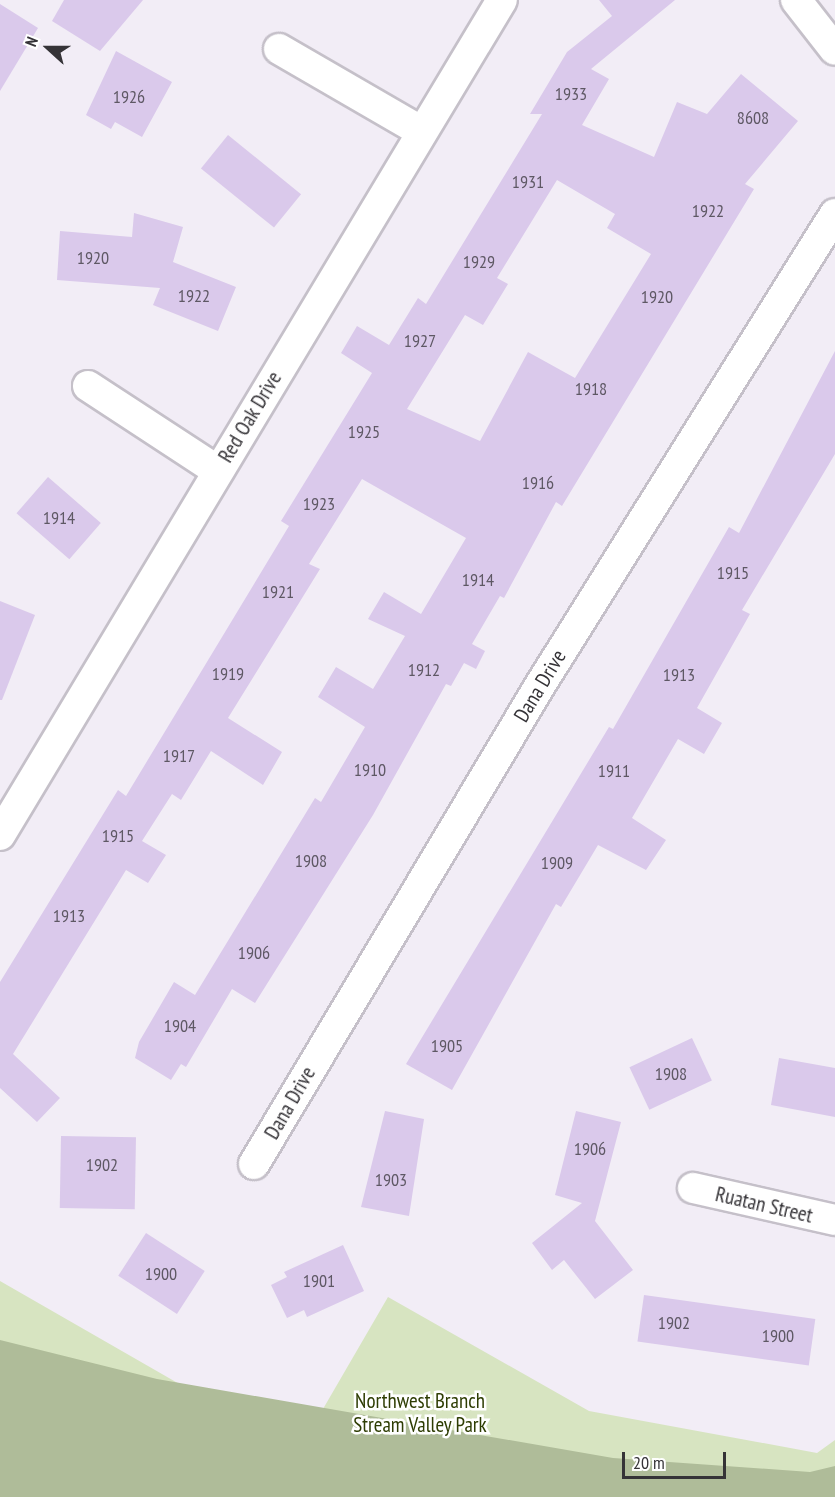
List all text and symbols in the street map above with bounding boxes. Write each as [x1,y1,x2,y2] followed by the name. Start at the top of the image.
[18,18,78,78] north arrow
[20,34,42,49] text: N
[555,83,587,105] house number: 1933
[113,86,145,108] house number: 1926
[737,107,769,129] house number: 8608
[512,171,544,193] house number: 1931
[692,200,724,222] house number: 1922
[77,247,109,269] house number: 1920
[463,251,495,273] house number: 1929
[178,285,210,307] house number: 1922
[641,286,673,308] house number: 1920
[404,330,436,352] house number: 1927
[213,367,287,467] street label: Red Oak Drive
[575,378,607,400] house number: 1918
[348,421,380,443] house number: 1925
[522,472,554,494] house number: 1916
[303,493,335,515] house number: 1923
[43,507,75,529] house number: 1914
[717,562,749,584] house number: 1915
[462,569,494,591] house number: 1914
[262,581,294,603] house number: 1921
[509,645,571,727] street label: Dana Drive
[408,659,440,681] house number: 1912
[212,663,244,685] house number: 1919
[663,664,695,686] house number: 1913
[163,745,195,767] house number: 1917
[354,759,386,781] house number: 1910
[598,760,630,782] house number: 1911
[102,825,134,847] house number: 1915
[295,850,327,872] house number: 1908
[541,852,573,874] house number: 1909
[53,905,85,927] house number: 1913
[238,942,270,964] house number: 1906
[164,1015,196,1037] house number: 1904
[431,1035,463,1057] house number: 1905
[259,1062,321,1144] street label: Dana Drive
[655,1063,687,1085] house number: 1908
[574,1138,606,1160] house number: 1906
[86,1154,118,1176] house number: 1902
[375,1169,407,1191] house number: 1903
[713,1182,815,1228] street label: Ruatan Street
[145,1263,177,1285] house number: 1900
[303,1270,335,1292] house number: 1901
[658,1312,690,1334] house number: 1902
[762,1325,794,1347] house number: 1900
[353,1388,487,1438] park label: Northwest Branch Stream Valley Park
[625,1440,728,1478] scale bar
[633,1451,665,1474] text: 20 m

